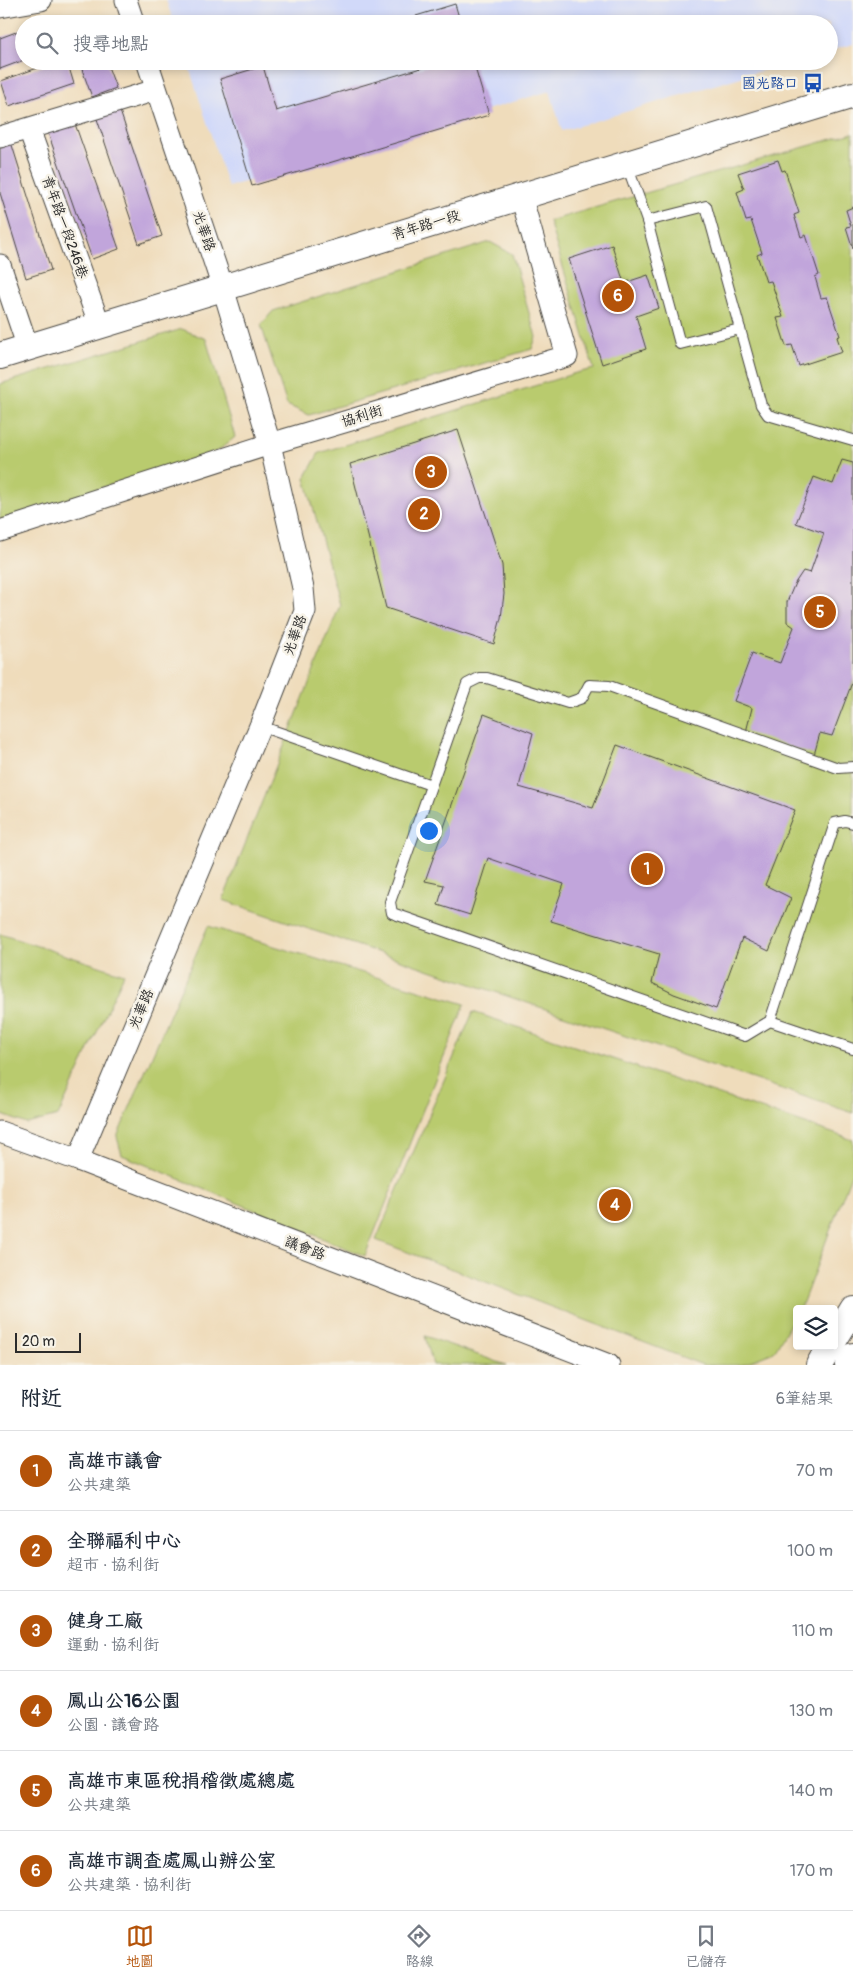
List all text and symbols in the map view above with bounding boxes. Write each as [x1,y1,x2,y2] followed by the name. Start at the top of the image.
[15,15,838,70] search box
[33,29,61,57] icon: search
[73,32,149,56] text: 搜尋地點
[802,72,824,94] bus stop icon: 國光路口
[742,75,798,92] place label: 國光路口
[39,173,92,282] street label: 青年路一段246巷
[390,207,462,243] street label: 青年路一段
[189,208,219,254] street label: 光華路
[602,277,634,315] pin: 6
[339,402,385,430] street label: 協利街
[415,453,447,491] pin: 3
[408,495,440,533] pin: 2
[804,593,836,631] pin: 5
[280,612,310,658] street label: 光華路
[416,818,442,844] your location
[631,850,663,888] pin: 1
[125,986,157,1032] street label: 光華路
[599,1186,631,1224] pin: 4
[282,1233,328,1263] street label: 議會路
[793,1305,838,1350] map controls
[793,1305,838,1350] button: layers
[15,1330,81,1353] scale bar
[22,1333,55,1350] text: 20 m
[20,1385,62,1412] text: 附近
[776,1389,833,1409] text: 6筆結果
[67,1449,162,1473] text: 高雄市議會
[33,1461,39,1481] text: 1
[796,1461,833,1481] text: 70 m
[67,1475,131,1495] text: 公共建築
[67,1529,181,1553] text: 全聯福利中心
[32,1541,40,1561] text: 2
[787,1541,833,1561] text: 100 m
[67,1555,159,1575] text: 超市 · 協利街
[67,1609,143,1633] text: 健身工廠
[32,1621,40,1641] text: 3
[792,1621,833,1641] text: 110 m
[67,1635,159,1655] text: 運動 · 協利街
[67,1689,181,1713] text: 鳳山公16公園
[31,1701,41,1721] text: 4
[789,1701,833,1721] text: 130 m
[67,1715,159,1735] text: 公園 · 議會路
[67,1769,295,1793] text: 高雄市東區稅捐稽徵處總處
[32,1781,40,1801] text: 5
[789,1781,833,1801] text: 140 m
[67,1795,131,1815] text: 公共建築
[67,1849,276,1873] text: 高雄市調查處鳳山辦公室
[31,1861,41,1881] text: 6
[790,1861,833,1881] text: 170 m
[67,1875,191,1895] text: 公共建築 · 協利街
[126,1922,154,1970] tab: 地圖
[405,1922,433,1970] tab: 路線
[685,1922,727,1970] tab: 已儲存

